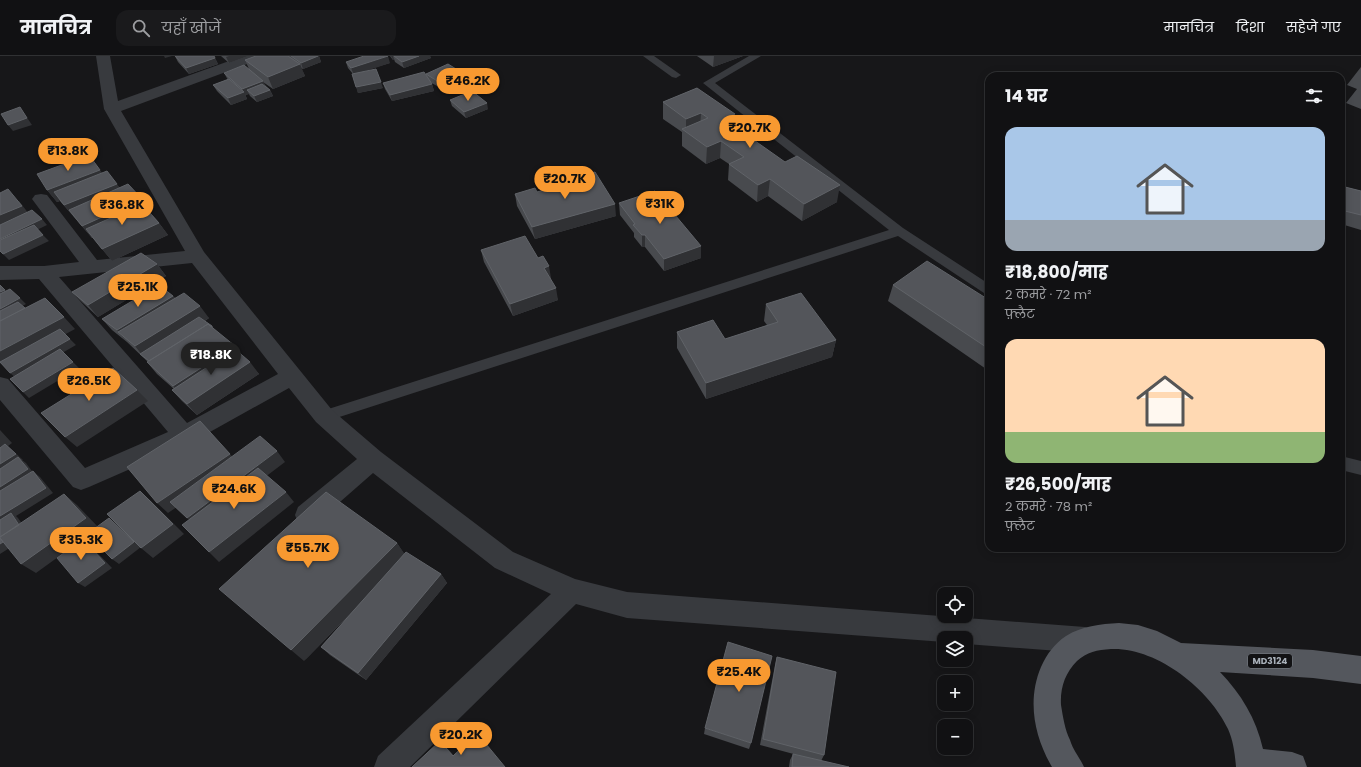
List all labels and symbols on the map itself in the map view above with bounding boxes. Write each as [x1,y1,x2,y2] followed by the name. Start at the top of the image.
[435,68,501,102] pin: ₹46.2K
[717,115,783,149] pin: ₹20.7K
[35,138,101,172] pin: ₹13.8K
[532,166,598,200] pin: ₹20.7K
[636,191,684,225] pin: ₹31K
[89,192,155,226] pin: ₹36.8K
[105,274,171,308] pin: ₹25.1K
[178,342,244,376] pin: ₹18.8K
[56,368,122,402] pin: ₹26.5K
[201,476,267,510] pin: ₹24.6K
[48,527,114,561] pin: ₹35.3K
[275,535,341,569] pin: ₹55.7K
[1248,654,1292,668] road number: MD3124
[706,659,772,693] pin: ₹25.4K
[428,722,494,756] pin: ₹20.2K

